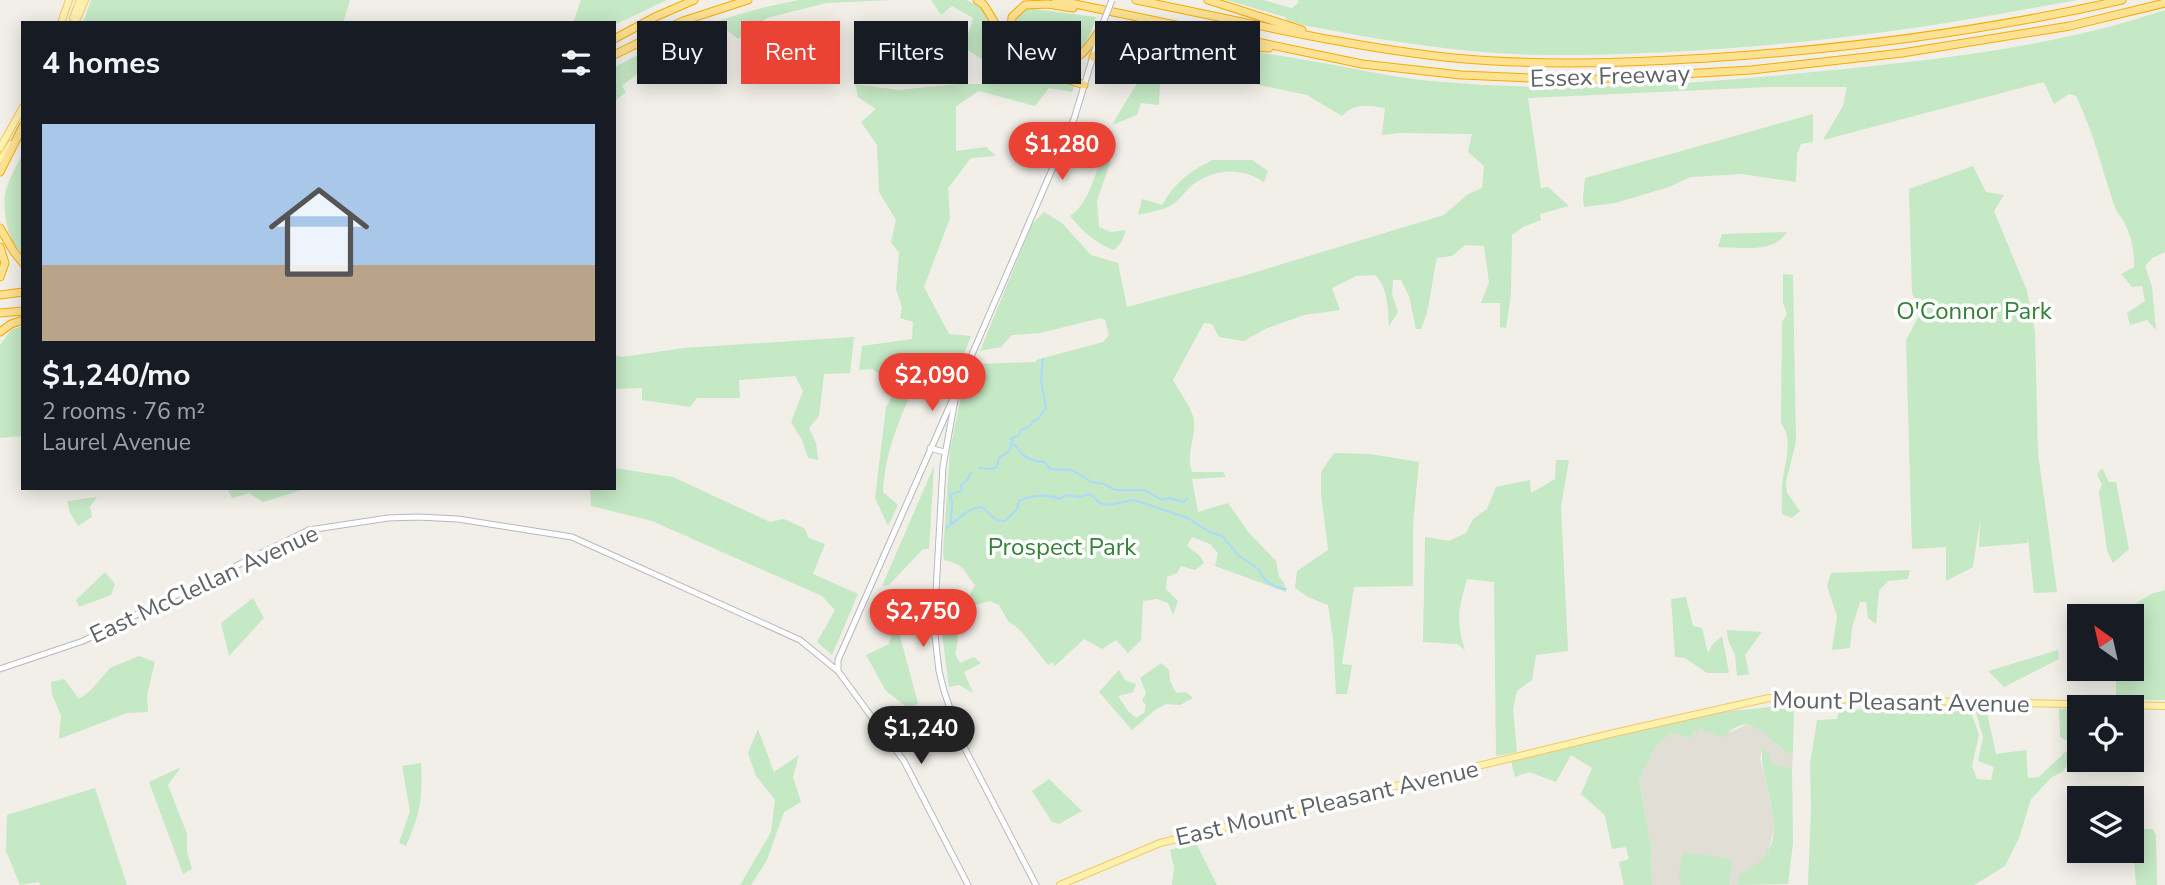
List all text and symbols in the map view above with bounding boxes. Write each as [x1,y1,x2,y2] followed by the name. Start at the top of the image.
[637,21,727,84] chip: Buy
[741,21,840,84] chip: Rent
[854,21,968,84] chip: Filters
[982,21,1081,84] chip: New
[1095,21,1260,84] chip: Apartment
[42,43,160,84] text: 4 homes
[557,44,595,82] icon: filters
[1530,57,1691,95] street label: Essex Freeway
[1005,122,1119,182] pin: $1,280
[1025,129,1099,160] text: $1,280
[256,169,382,295] icon: home
[1896,295,2053,327] park label: O'Connor Park
[875,354,989,413] pin: $2,090
[42,355,191,396] text: $1,240/mo
[895,360,969,391] text: $2,090
[42,396,205,427] text: 2 rooms · 76 m²
[42,427,191,458] text: Laurel Avenue
[85,517,323,651] street label: East McClellan Avenue
[988,531,1137,563] park label: Prospect Park
[866,590,980,649] pin: $2,750
[886,596,960,627] text: $2,750
[2067,604,2144,681] north arrow
[2067,604,2144,863] map controls
[1772,684,2030,720] street label: Mount Pleasant Avenue
[2067,695,2144,772] button: locate
[864,706,978,766] pin: $1,240
[884,713,958,744] text: $1,240
[1172,753,1482,853] street label: East Mount Pleasant Avenue
[2067,786,2144,863] button: layers

